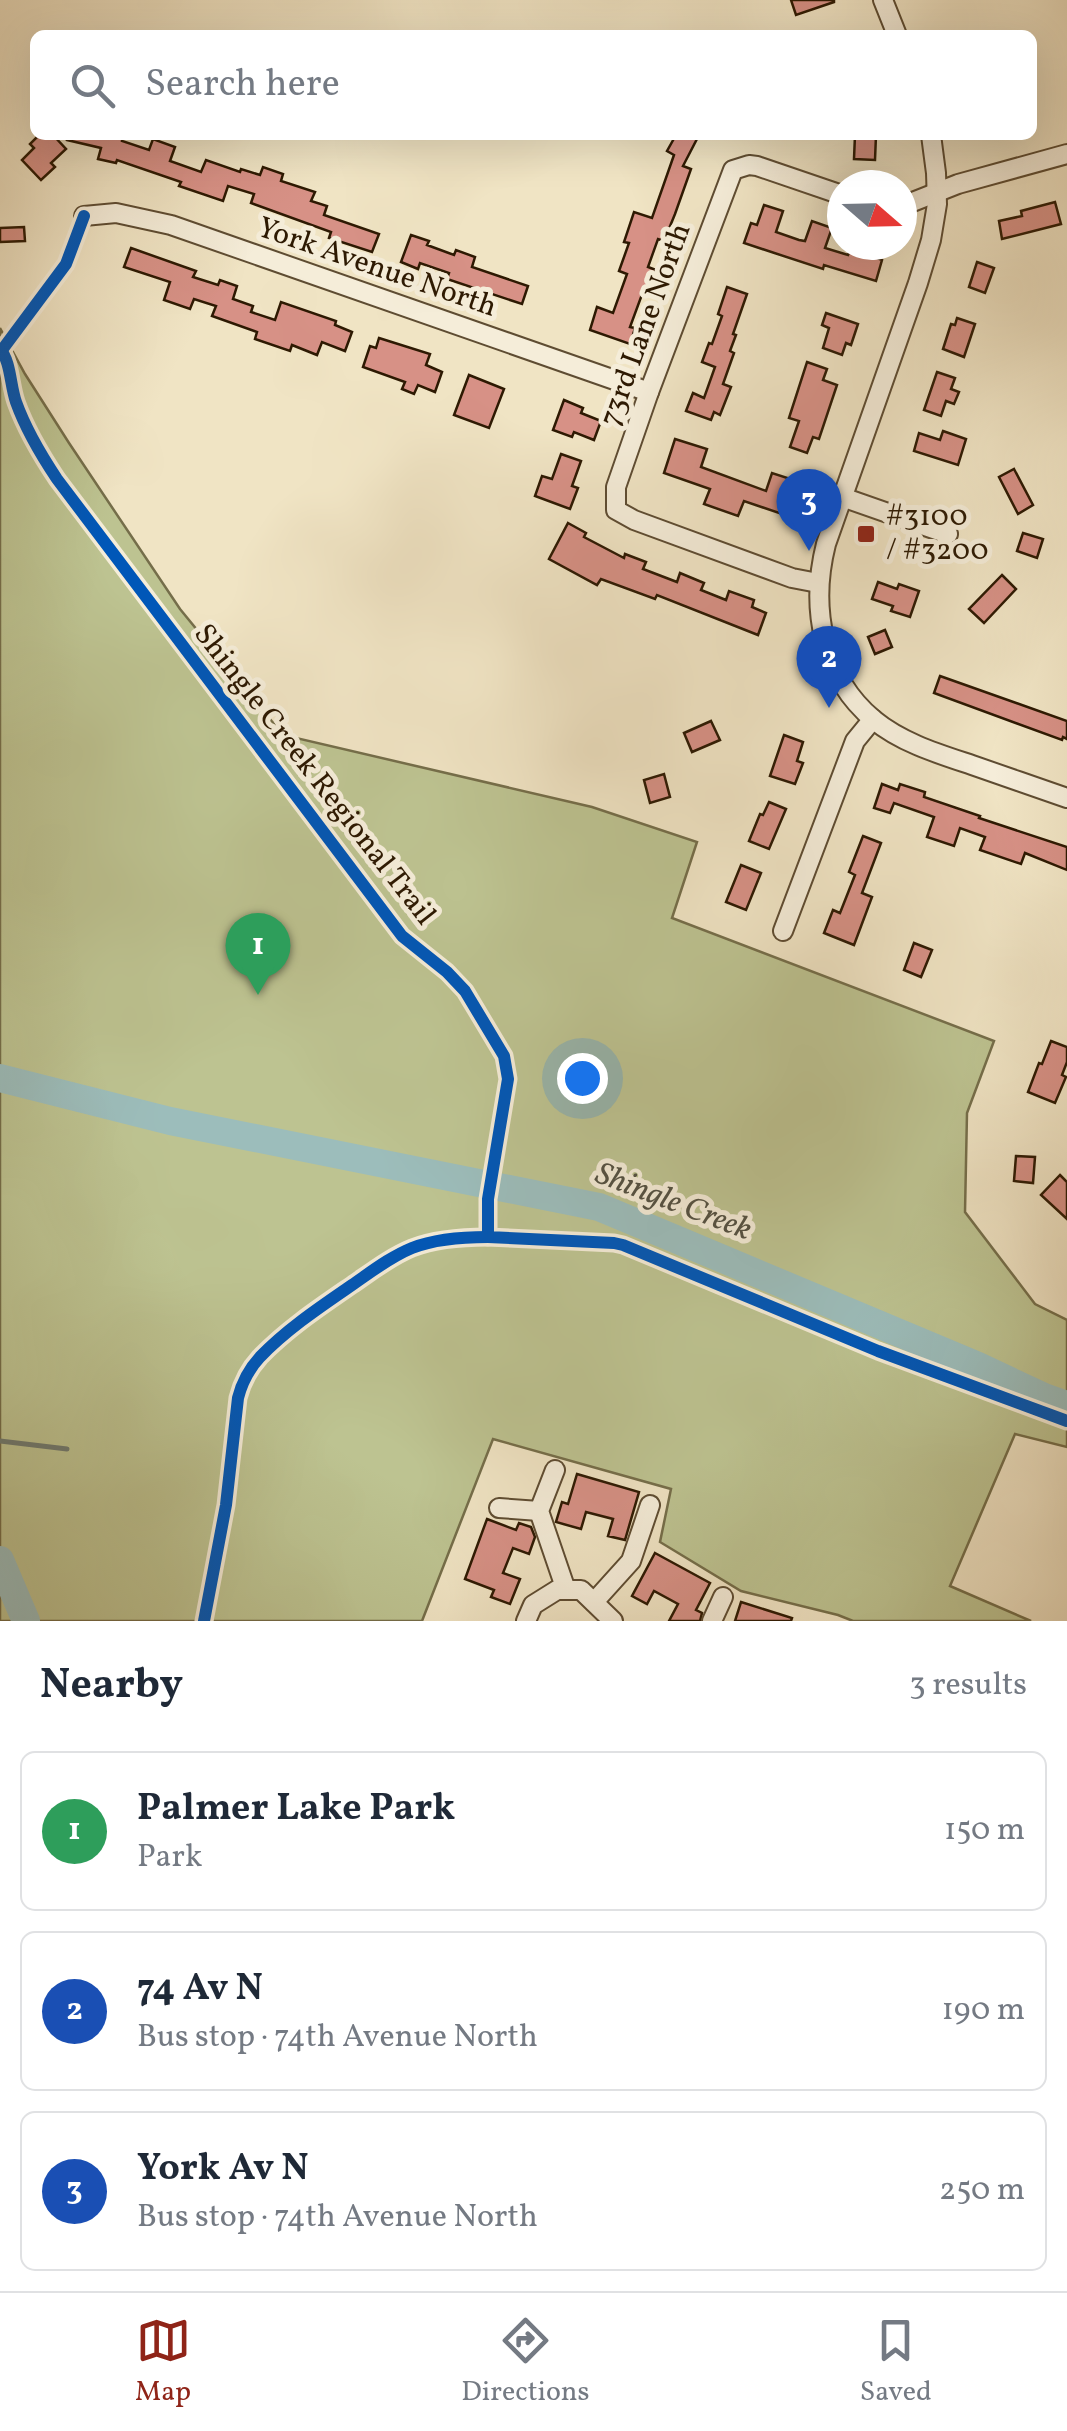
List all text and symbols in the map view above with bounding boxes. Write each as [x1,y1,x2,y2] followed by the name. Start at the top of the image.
[30,30,1037,140] search box
[65,58,120,113] icon: search
[145,59,340,112] text: Search here
[827,170,917,260] north arrow
[252,207,502,329] street label: York Avenue North
[590,217,702,433] street label: 73rd Lane North
[776,468,842,551] pin: 3
[886,496,989,572] place label: #3100 / #3200
[855,523,877,545] marker: #3100 / #3200
[183,615,445,935] street label: Shingle Creek Regional Trail
[796,626,862,708] pin: 2
[226,912,290,995] pin: 1
[557,1053,608,1104] your location
[588,1153,758,1253] water label: Shingle Creek
[40,1657,183,1716] text: Nearby
[909,1664,1027,1708] text: 3 results
[137,1783,455,1836] text: Palmer Lake Park
[68,1809,81,1853] text: 1
[944,1809,1025,1853] text: 150 m
[137,1836,202,1880] text: Park
[137,1963,263,2016] text: 74 Av N
[66,1989,83,2033] text: 2
[941,1989,1025,2033] text: 190 m
[137,2016,538,2060] text: Bus stop · 74th Avenue North
[137,2143,309,2196] text: York Av N
[66,2169,83,2213] text: 3
[939,2169,1025,2213] text: 250 m
[137,2196,538,2240] text: Bus stop · 74th Avenue North
[135,2313,191,2412] tab: Map
[461,2313,590,2412] tab: Directions
[860,2313,932,2412] tab: Saved

